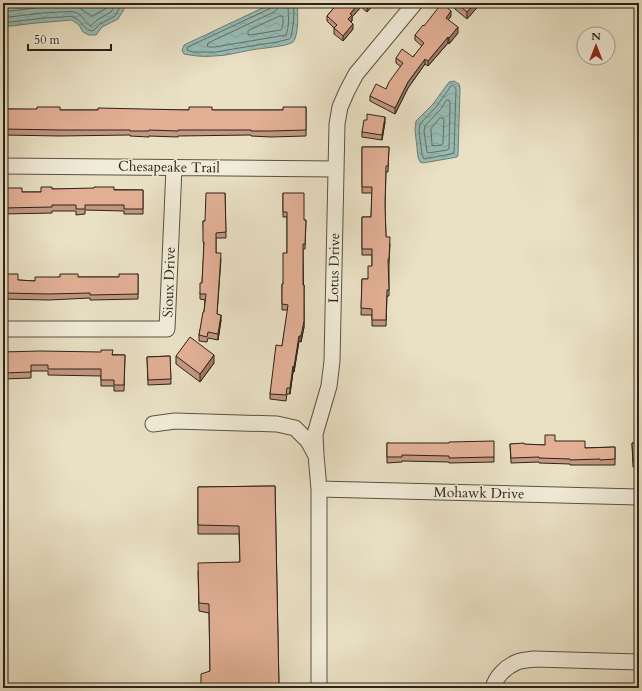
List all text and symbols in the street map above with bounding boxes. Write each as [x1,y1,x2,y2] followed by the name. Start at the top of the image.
[28,26,111,52] scale bar
[576,26,616,66] north arrow
[591,29,601,44] text: N
[34,32,61,48] text: 50 m
[118,157,221,177] street label: Chesapeake Trail
[324,233,344,303] street label: Lotus Drive
[158,246,180,318] street label: Sioux Drive
[433,483,525,503] street label: Mohawk Drive

